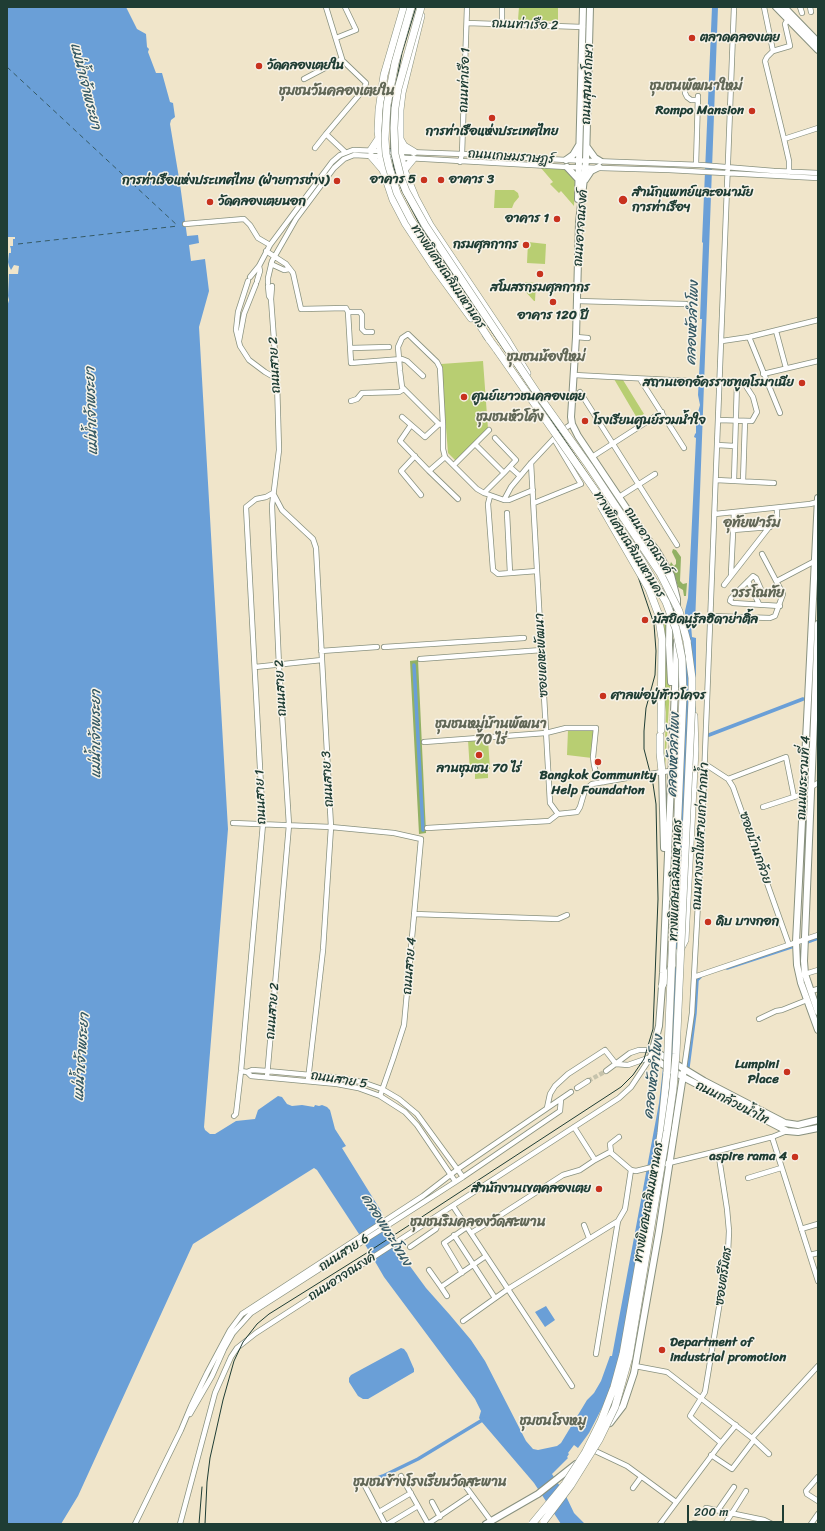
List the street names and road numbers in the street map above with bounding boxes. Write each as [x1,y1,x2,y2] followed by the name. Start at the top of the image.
[491,16,559,34] street label: ถนนท่าเรือ 2
[579,43,597,125] street label: ถนนสุนทรโกษา
[456,47,474,113] street label: ถนนท่าเรือ 1
[467,146,555,168] street label: ถนนเกษมราษฎร์
[571,189,591,267] street label: ถนนอาจณรงค์
[407,222,489,332] street label: ทางพิเศษเฉลิมมหานคร
[266,336,284,394] street label: ถนนสาย 2
[590,489,668,601] street label: ทางพิเศษเฉลิมมหานคร
[620,504,676,578] street label: ถนนอาจณรงค์
[532,612,552,698] street label: ซอยเคหะพัฒนา
[272,659,290,717] street label: ถนนสาย 2
[794,735,814,821] street label: ถนนพระรามที่ 4
[319,750,337,808] street label: ถนนสาย 3
[689,762,713,910] street label: ถนนทางรถไฟสายเก่าปากน้ำ
[252,769,270,825] street label: ถนนสาย 1
[735,810,775,886] street label: ซอยบ้านกล้วย
[666,818,686,942] street label: ทางพิเศษเฉลิมมหานคร
[400,937,420,995] street label: ถนนสาย 4
[263,982,283,1040] street label: ถนนสาย 2
[309,1068,369,1092] street label: ถนนสาย 5
[693,1078,771,1128] street label: ถนนกล้วยน้ำไท
[631,1140,667,1264] street label: ทางพิเศษเฉลิมมหานคร
[316,1231,372,1275] street label: ถนนสาย 6
[712,1245,736,1307] street label: ซอยตรีมิตร
[305,1249,379,1305] street label: ถนนอาจณรงค์

